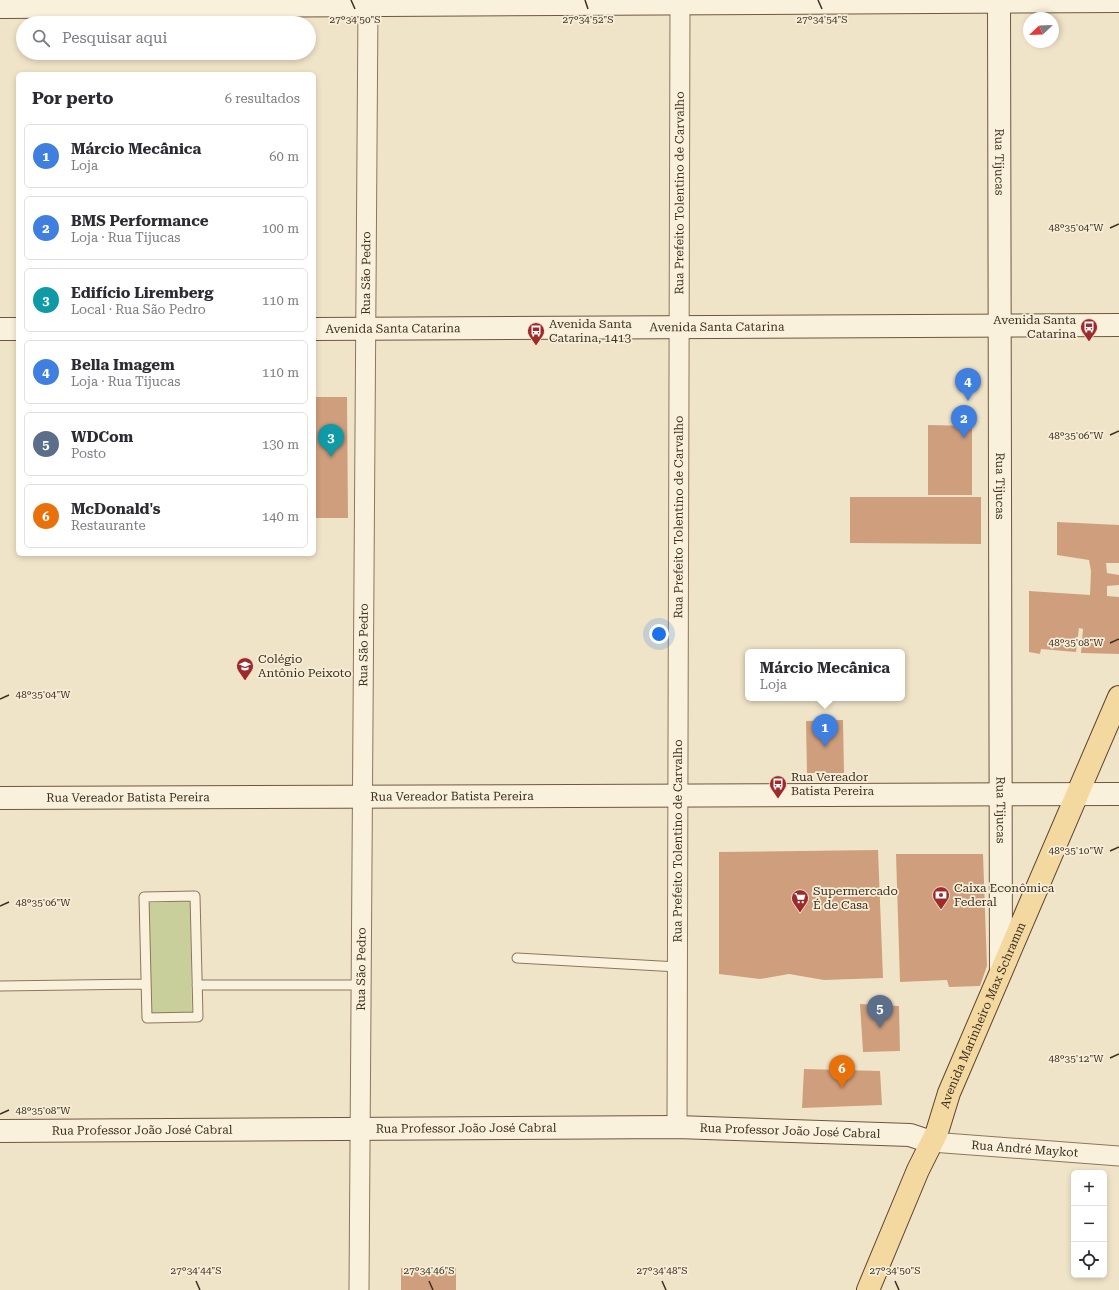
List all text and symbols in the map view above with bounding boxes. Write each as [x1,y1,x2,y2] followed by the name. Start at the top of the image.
[1023,12,1059,48] north arrow
[330,14,380,25] text: 27°34'50"S
[563,14,613,25] text: 27°34'52"S
[797,14,847,25] text: 27°34'54"S
[16,16,316,60] search box
[30,27,52,49] icon: search
[62,29,167,47] text: Pesquisar aqui
[32,88,113,108] text: Por perto
[225,91,300,106] text: 6 resultados
[672,91,687,295] street label: Rua Prefeito Tolentino de Carvalho
[992,128,1006,196] street label: Rua Tijucas
[71,140,201,158] text: Márcio Mecânica
[42,149,50,164] text: 1
[269,149,299,164] text: 60 m
[71,158,98,173] text: Loja
[71,212,209,230] text: BMS Performance
[42,221,50,236] text: 2
[262,221,299,236] text: 100 m
[1049,222,1104,233] text: 48°35'04"W
[71,230,180,245] text: Loja · Rua Tijucas
[359,231,373,315] street label: Rua São Pedro
[71,284,213,302] text: Edifício Liremberg
[42,293,50,308] text: 3
[262,293,299,308] text: 110 m
[71,302,206,317] text: Local · Rua São Pedro
[993,313,1076,341] place label: Avenida Santa Catarina
[549,317,632,345] place label: Avenida Santa Catarina, 1413
[1079,317,1099,342] bus stop icon: Avenida Santa Catarina
[649,320,785,334] street label: Avenida Santa Catarina
[325,321,461,336] street label: Avenida Santa Catarina
[526,321,546,346] bus stop icon: Avenida Santa Catarina, 1413
[71,356,175,374] text: Bella Imagem
[42,365,50,380] text: 4
[262,365,299,380] text: 110 m
[955,368,981,401] pin: 4
[71,374,180,389] text: Loja · Rua Tijucas
[951,405,977,438] pin: 2
[671,415,686,619] street label: Rua Prefeito Tolentino de Carvalho
[318,424,344,457] pin: 3
[71,428,133,446] text: WDCom
[1049,430,1104,441] text: 48°35'06"W
[42,437,50,452] text: 5
[262,437,299,452] text: 130 m
[71,446,106,461] text: Posto
[993,452,1007,520] street label: Rua Tijucas
[71,500,160,518] text: McDonald's
[42,509,50,524] text: 6
[262,509,299,524] text: 140 m
[71,518,146,533] text: Restaurante
[356,603,371,687] street label: Rua São Pedro
[649,624,669,644] your location
[1049,637,1104,648] text: 48°35'08"W
[745,649,905,701] popup
[258,652,352,680] place label: Colégio Antônio Peixoto
[235,656,255,681] school or university icon: Colégio Antônio Peixoto
[760,659,890,677] text: Márcio Mecânica
[760,677,787,692] text: Loja
[16,689,71,700] text: 48°35'04"W
[812,714,838,747] pin: 1
[670,739,685,943] street label: Rua Prefeito Tolentino de Carvalho
[791,770,874,798] place label: Rua Vereador Batista Pereira
[768,774,788,799] bus stop icon: Rua Vereador Batista Pereira
[994,776,1008,844] street label: Rua Tijucas
[370,789,534,804] street label: Rua Vereador Batista Pereira
[46,790,210,805] street label: Rua Vereador Batista Pereira
[1049,845,1104,856] text: 48°35'10"W
[954,881,1055,909] place label: Caixa Econômica Federal
[813,884,898,912] place label: Supermercado É de Casa
[931,885,951,910] bank icon: Caixa Econômica Federal
[790,888,810,913] supermarket icon: Supermercado É de Casa
[16,897,71,908] text: 48°35'06"W
[938,920,1029,1110] street label: Avenida Marinheiro Max Schramm
[354,927,369,1011] street label: Rua São Pedro
[867,995,893,1028] pin: 5
[1049,1053,1104,1064] text: 48°35'12"W
[829,1055,855,1088] pin: 6
[16,1105,71,1116] text: 48°35'08"W
[376,1121,557,1136] street label: Rua Professor João José Cabral
[699,1121,881,1141] street label: Rua Professor João José Cabral
[52,1123,233,1138] street label: Rua Professor João José Cabral
[971,1138,1079,1160] street label: Rua André Maykot
[1071,1170,1107,1278] map controls
[1071,1170,1107,1206] button: +
[1071,1206,1107,1242] button: −
[1071,1242,1107,1278] button: locate
[171,1265,221,1276] text: 27°34'44"S
[404,1265,454,1276] text: 27°34'46"S
[637,1265,687,1276] text: 27°34'48"S
[870,1265,920,1276] text: 27°34'50"S

